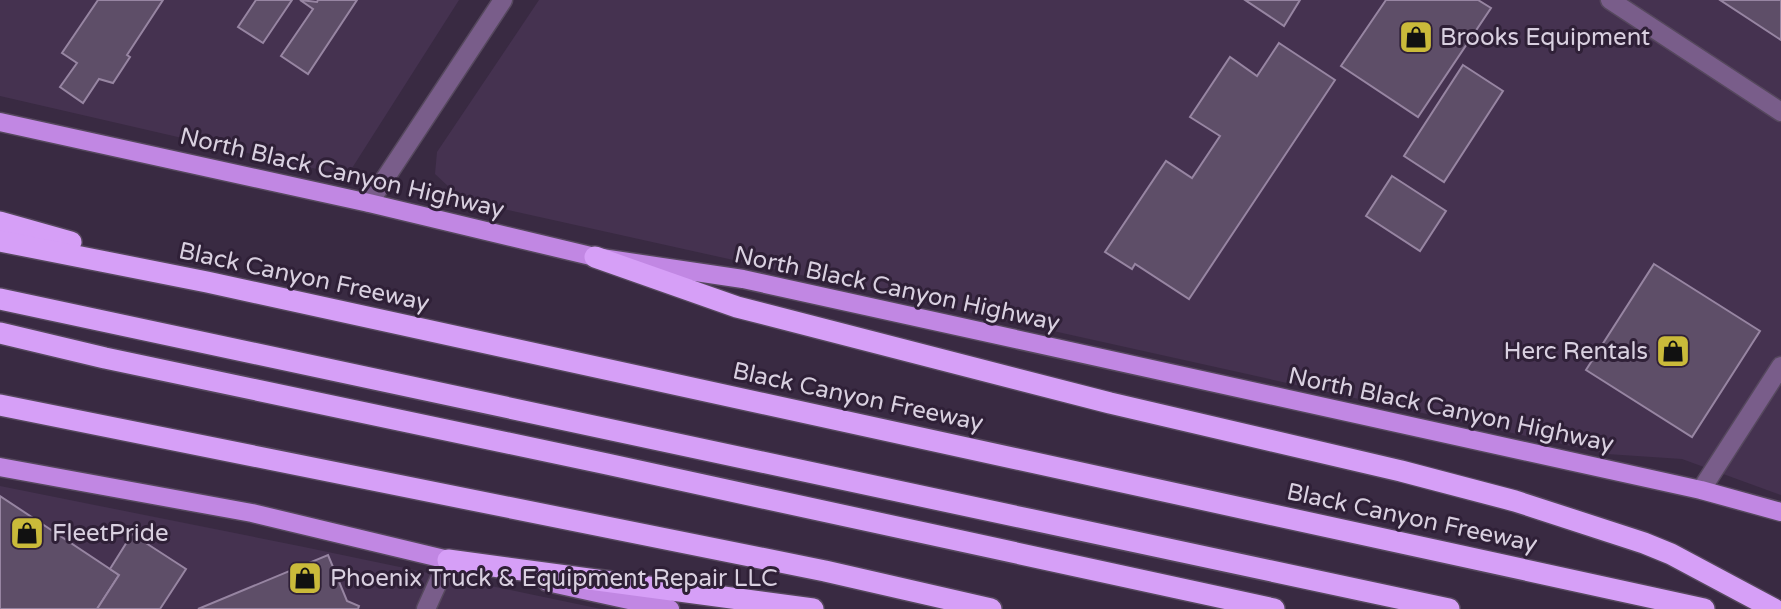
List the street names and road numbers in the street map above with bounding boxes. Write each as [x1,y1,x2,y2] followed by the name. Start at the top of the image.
[177,122,507,224] street label: North Black Canyon Highway
[176,236,432,318] street label: Black Canyon Freeway
[732,240,1062,338] street label: North Black Canyon Highway
[730,356,986,438] street label: Black Canyon Freeway
[1286,361,1616,459] street label: North Black Canyon Highway
[1284,477,1540,559] street label: Black Canyon Freeway

